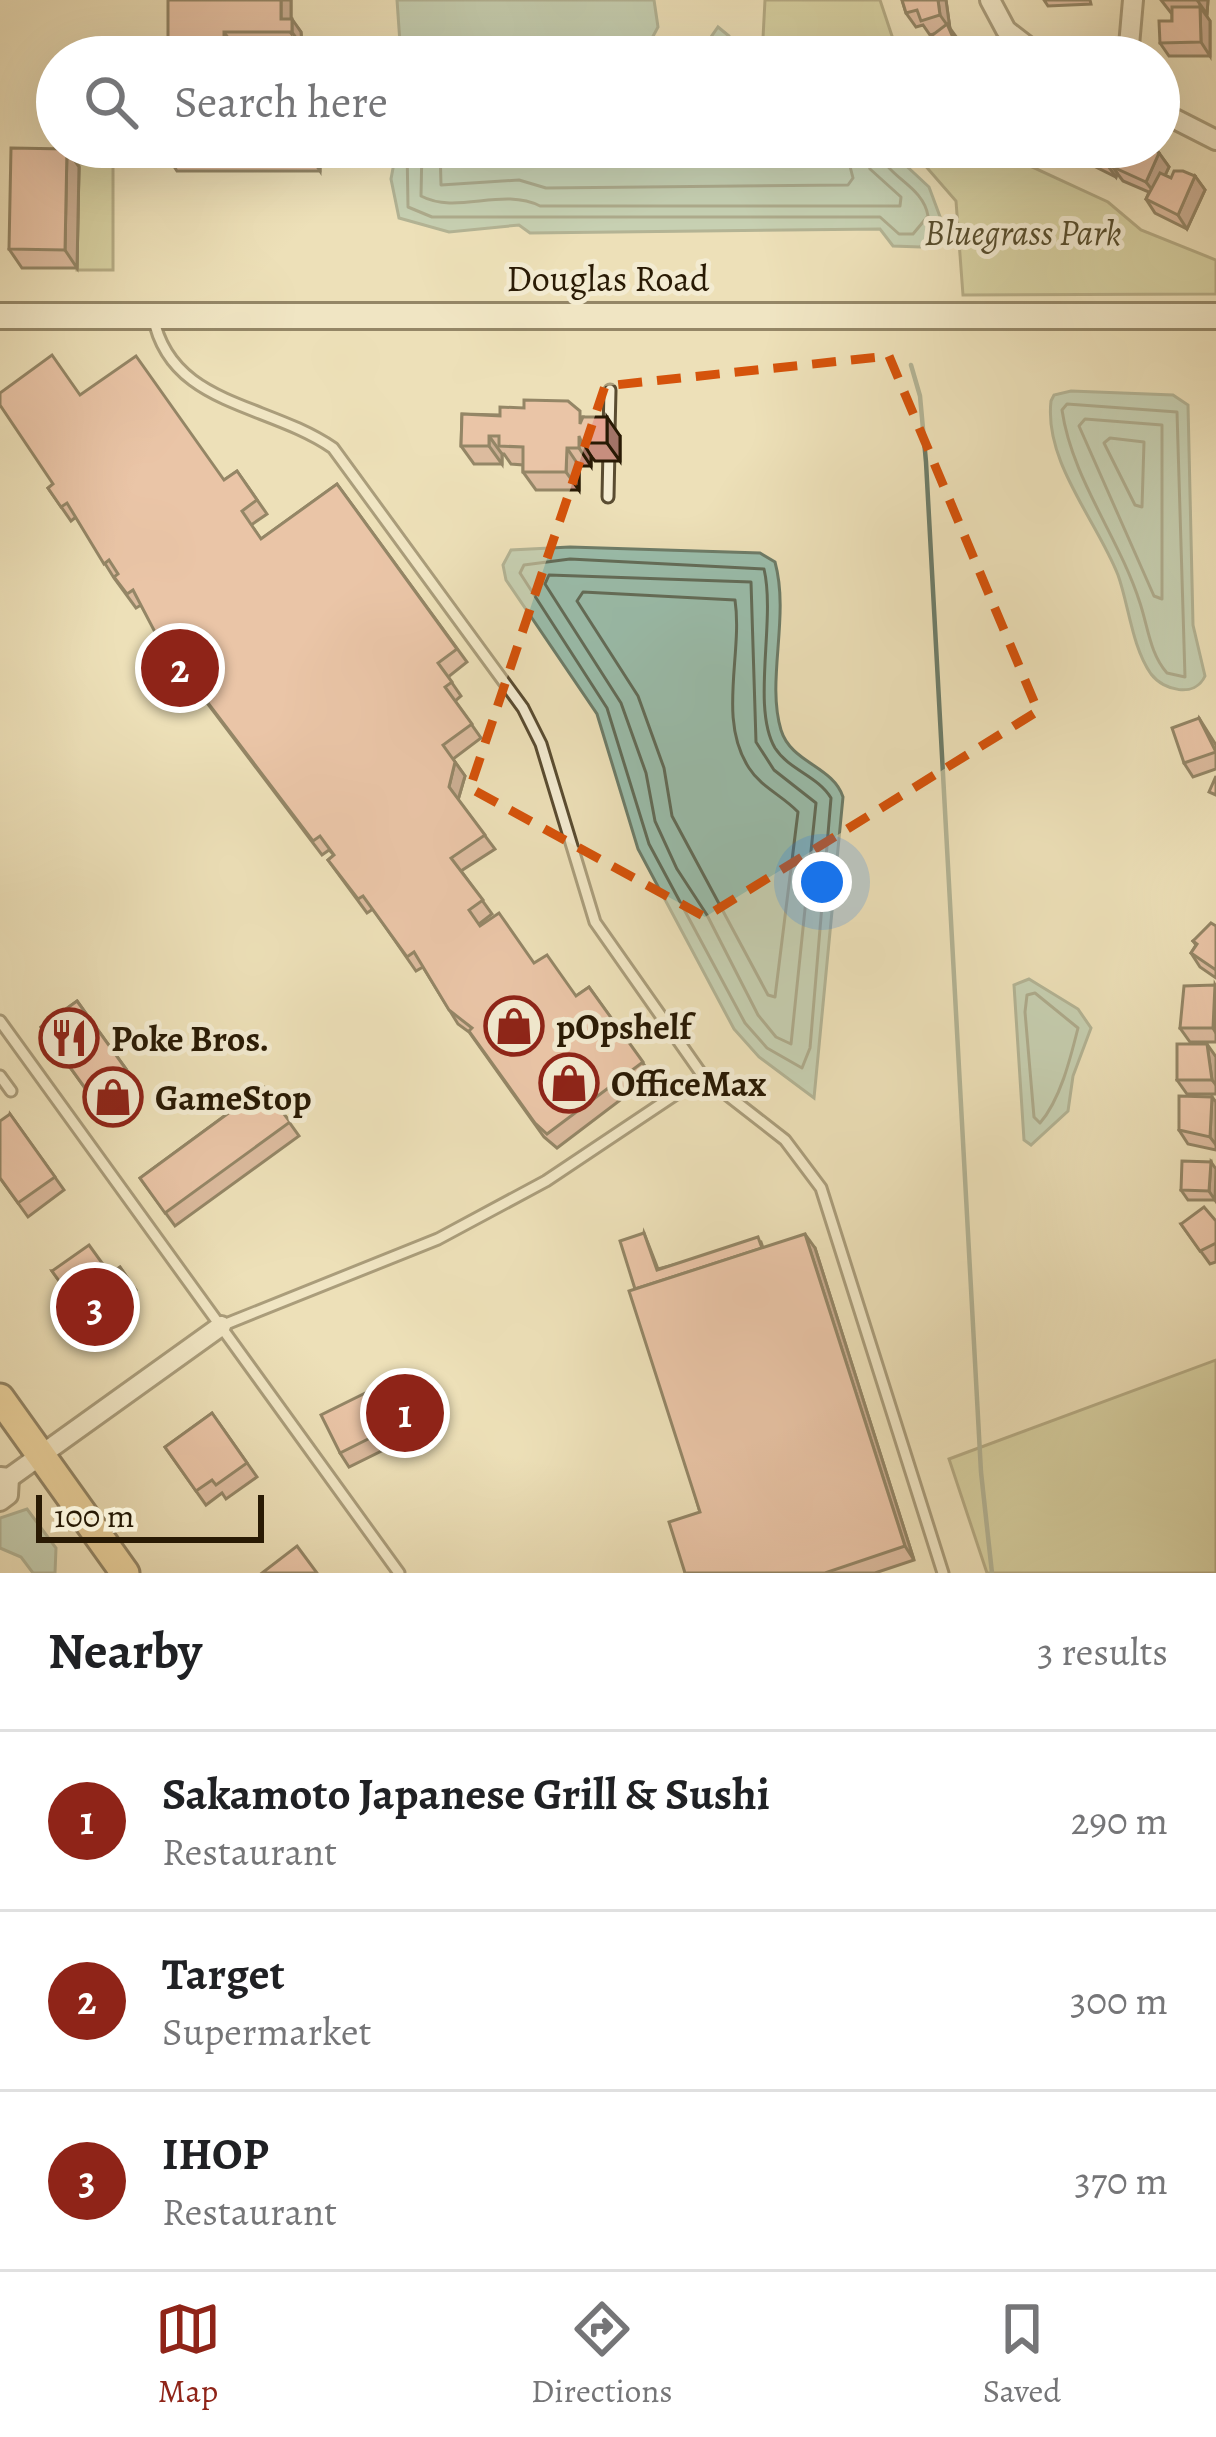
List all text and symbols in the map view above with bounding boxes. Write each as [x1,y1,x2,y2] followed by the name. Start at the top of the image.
[36,36,1180,168] search box
[78,69,144,135] icon: search
[174,71,388,133] text: Search here
[924,208,1122,257] park label: Bluegrass Park
[507,254,710,303] street label: Douglas Road
[141,623,219,713] pin: 2
[792,852,852,912] your location
[483,995,545,1057] shop icon: pOpshelf
[556,1002,696,1051] place label: pOpshelf
[38,1007,100,1069] restaurant icon: Poke Bros.
[111,1014,269,1063] place label: Poke Bros.
[538,1052,600,1114] shop icon: OfficeMax
[611,1059,766,1108] place label: OfficeMax
[82,1066,144,1128] shop icon: GameStop
[155,1073,312,1122] place label: GameStop
[56,1262,134,1352] pin: 3
[366,1368,444,1458] pin: 1
[36,1489,264,1542] scale bar
[54,1493,134,1538] text: 100 m
[48,1616,202,1686] text: Nearby
[1037,1625,1168,1678] text: 3 results
[162,1763,770,1825] text: Sakamoto Japanese Grill & Sushi
[80,1794,94,1847] text: 1
[1071,1794,1168,1847] text: 290 m
[162,1825,337,1878] text: Restaurant
[162,1943,285,2005] text: Target
[78,1974,96,2027] text: 2
[1070,1974,1168,2027] text: 300 m
[162,2005,371,2058] text: Supermarket
[162,2123,268,2185] text: IHOP
[79,2154,95,2207] text: 3
[1074,2154,1168,2207] text: 370 m
[162,2185,337,2238] text: Restaurant
[155,2296,221,2413] tab: Map
[531,2296,673,2413] tab: Directions
[983,2296,1061,2413] tab: Saved

